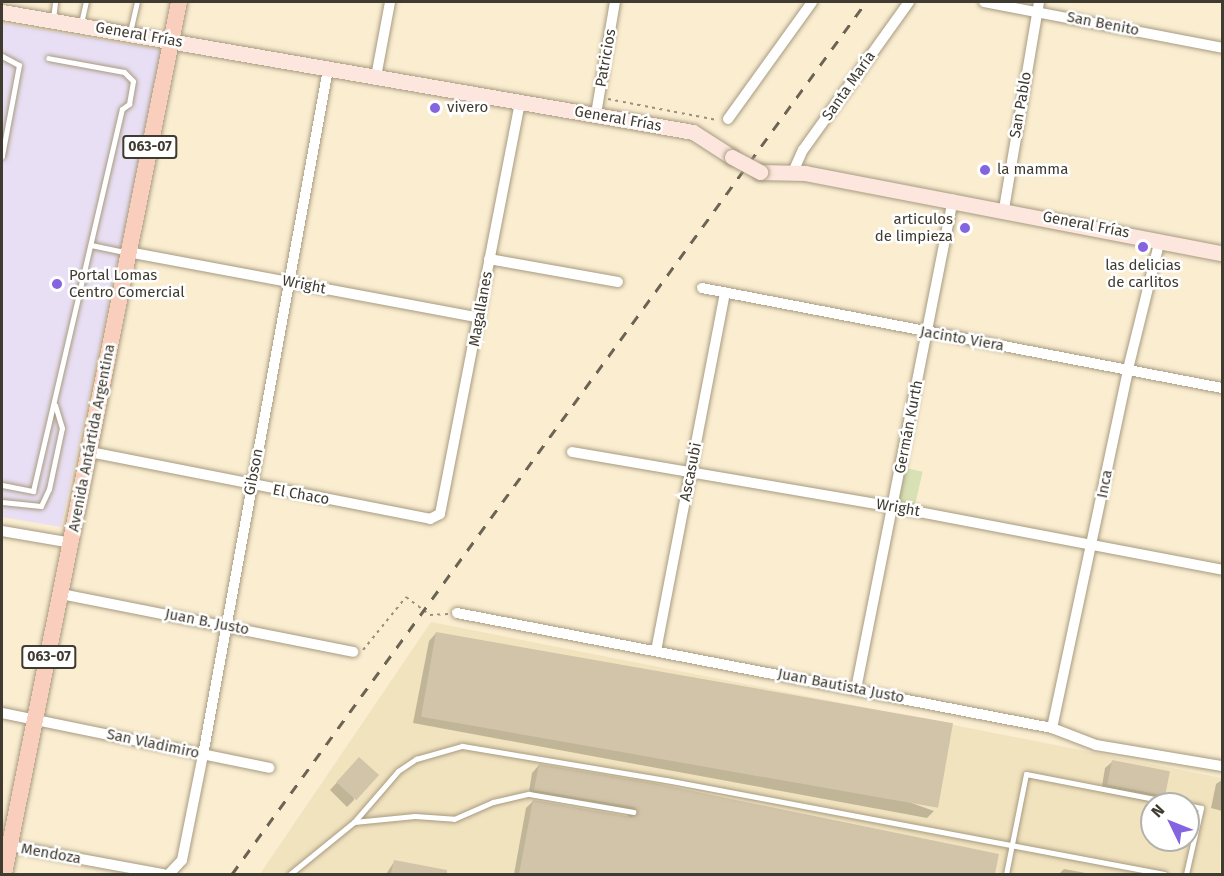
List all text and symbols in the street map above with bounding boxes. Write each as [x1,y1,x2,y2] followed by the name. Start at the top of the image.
[1065,8,1141,40] street label: San Benito
[94,18,184,52] street label: General Frías
[592,28,620,88] street label: Patricios
[819,48,879,124] street label: Santa María
[1006,70,1036,140] street label: San Pablo
[447,99,488,117] place label: vivero
[428,101,442,115] marker: vivero
[573,102,663,136] street label: General Frías
[122,136,178,158] road number: 063-07
[997,161,1068,179] place label: la mamma
[978,163,992,177] marker: la mamma
[1041,208,1131,242] street label: General Frías
[875,210,953,245] place label: articulos de limpieza
[958,221,972,235] marker: articulos de limpieza
[1136,240,1150,254] marker: las delicias de carlitos
[1105,256,1181,291] place label: las delicias de carlitos
[69,266,185,301] place label: Portal Lomas Centro Comercial
[466,270,496,348] street label: Magallanes
[281,272,327,298] street label: Wright
[50,277,64,291] marker: Portal Lomas Centro Comercial
[919,323,1005,355] street label: Jacinto Viera
[65,343,119,533] street label: Avenida Antártida Argentina
[891,379,927,475] street label: Germán Kurth
[676,441,706,503] street label: Ascasubi
[241,447,267,497] street label: Gibson
[1093,468,1117,500] street label: Inca
[271,481,331,509] street label: El Chaco
[875,495,921,521] street label: Wright
[163,605,251,639] street label: Juan B. Justo
[20,646,78,668] road number: 063-07
[776,665,906,707] street label: Juan Bautista Justo
[105,725,201,763] street label: San Vladimiro
[1140,792,1200,852] north arrow
[1147,800,1168,821] text: N
[20,840,82,868] street label: Mendoza

